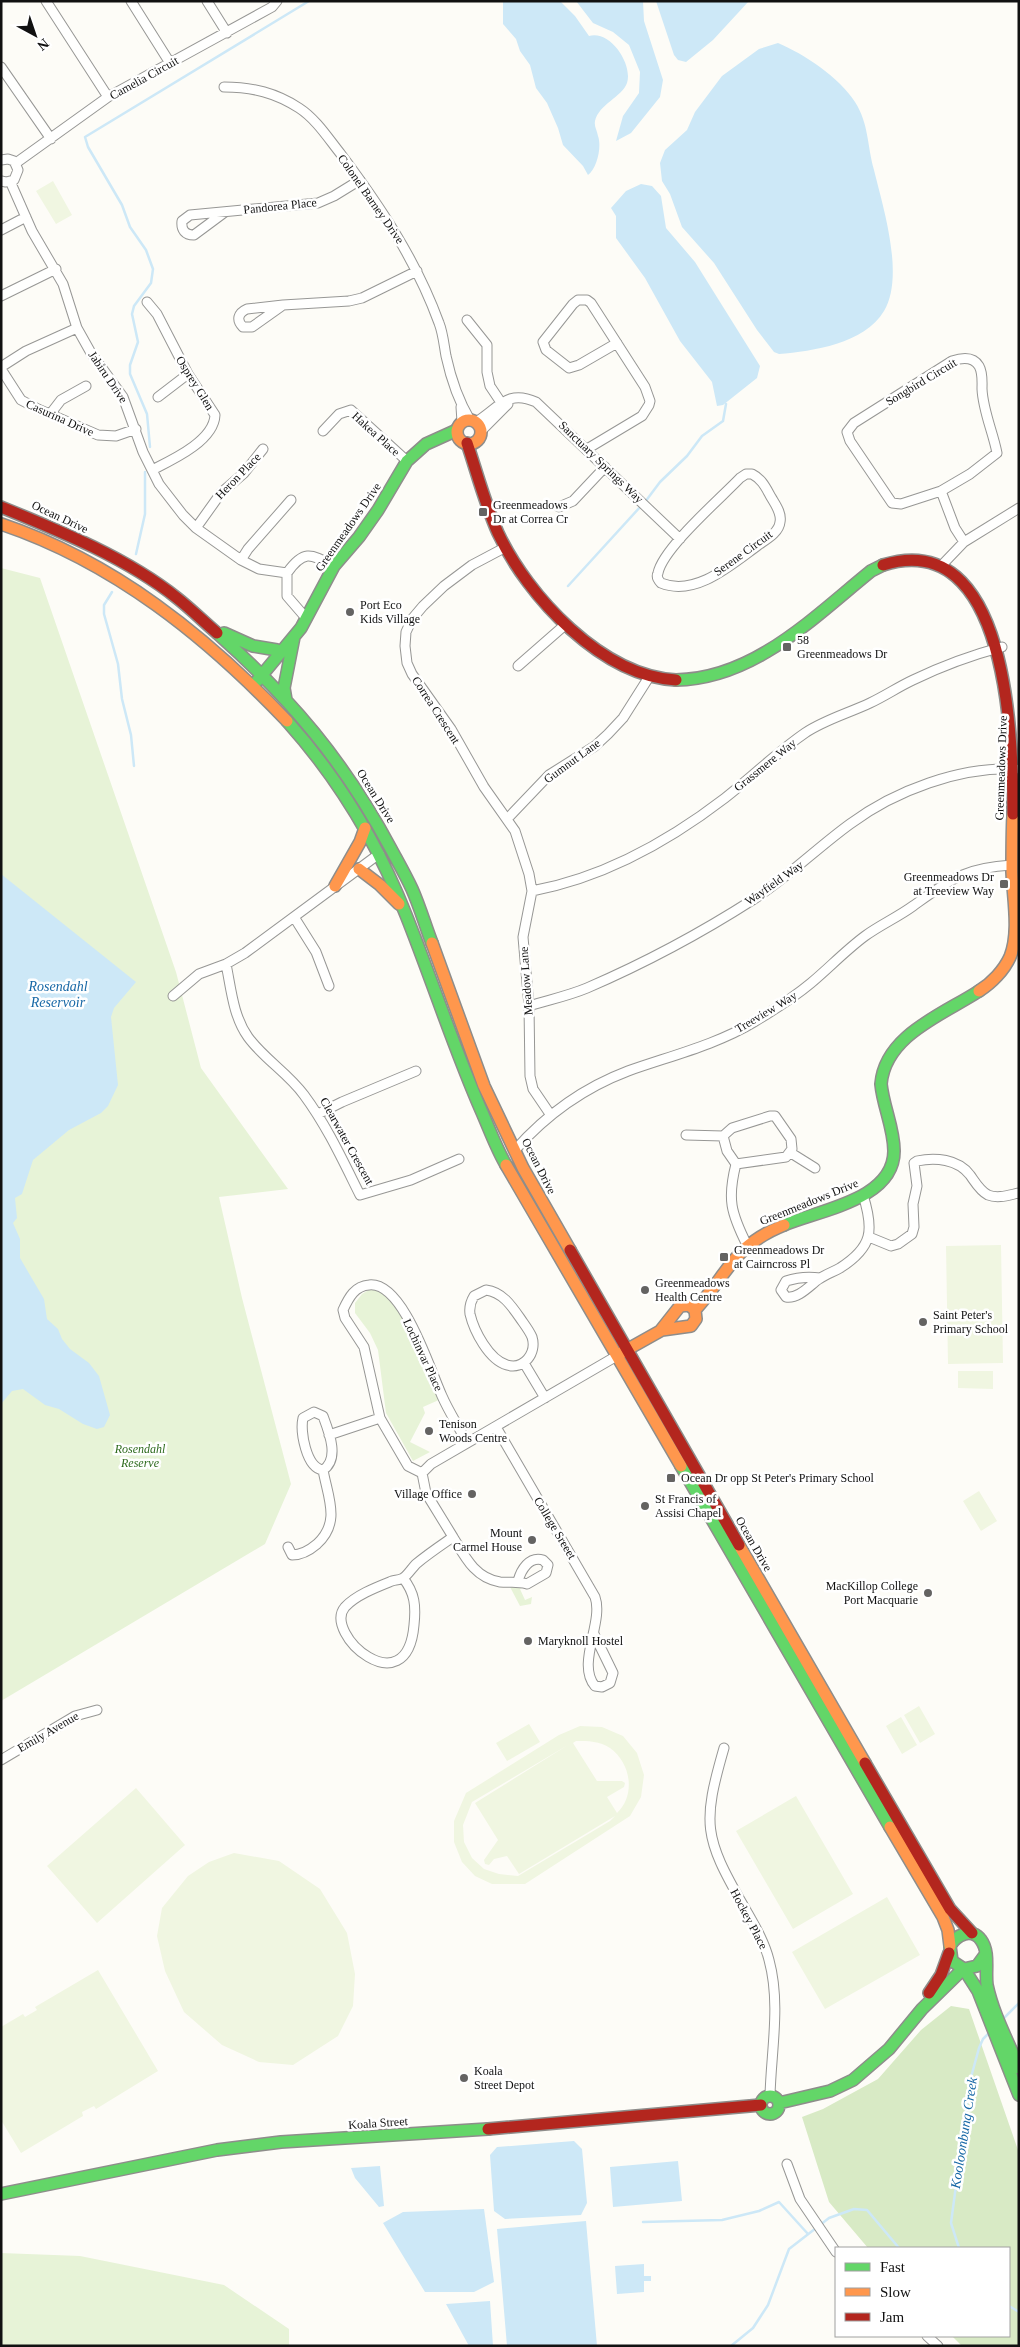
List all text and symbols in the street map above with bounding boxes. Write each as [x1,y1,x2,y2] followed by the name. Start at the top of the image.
[10,10,60,60] north arrow
[34,36,52,54] text: N
[107,53,181,103] street label: Camelia Circuit
[335,152,407,246] street label: Colonel Barney Drive
[243,195,317,217] street label: Pandorea Place
[86,348,130,406] street label: Jabiru Drive
[173,353,217,413] street label: Osprey Glen
[883,355,960,409] street label: Songbird Circuit
[24,397,96,439] street label: Casurina Drive
[349,409,403,459] street label: Hakea Place
[556,418,646,506] street label: Sanctuary Springs Way
[212,450,264,502] street label: Heron Place
[312,480,384,574] street label: Greenmeadows Drive
[29,498,91,536] street label: Ocean Drive
[493,498,568,526] place label: Greenmeadows Dr at Correa Cr
[477,506,489,518] marker: Greenmeadows Dr at Correa Cr
[711,527,776,579] street label: Serene Circuit
[360,598,420,626] place label: Port Eco Kids Village
[344,606,356,618] marker: Port Eco Kids Village
[797,633,887,661] place label: 58 Greenmeadows Dr
[781,641,793,653] marker: 58 Greenmeadows Dr
[409,674,463,747] street label: Correa Crescent
[992,715,1010,821] street label: Greenmeadows Drive
[541,736,603,786] street label: Gumnut Lane
[731,736,799,794] street label: Grassmere Way
[354,766,398,826] street label: Ocean Drive
[742,858,806,908] street label: Wayfield Way
[904,870,994,898] place label: Greenmeadows Dr at Treeview Way
[998,878,1010,890] marker: Greenmeadows Dr at Treeview Way
[517,946,535,1016] street label: Meadow Lane
[27,979,88,1010] water label: Rosendahl Reservoir
[733,988,799,1036] street label: Treeview Way
[317,1095,377,1188] street label: Clearwater Crescent
[519,1136,559,1196] street label: Ocean Drive
[758,1176,860,1228] street label: Greenmeadows Drive
[734,1243,824,1271] place label: Greenmeadows Dr at Cairncross Pl
[718,1251,730,1263] marker: Greenmeadows Dr at Cairncross Pl
[655,1276,730,1304] place label: Greenmeadows Health Centre
[639,1284,651,1296] marker: Greenmeadows Health Centre
[933,1308,1009,1336] place label: Saint Peter's Primary School
[917,1316,929,1328] marker: Saint Peter's Primary School
[400,1317,446,1393] street label: Lochinvar Place
[439,1417,507,1445] place label: Tenison Woods Centre
[423,1425,435,1437] marker: Tenison Woods Centre
[114,1442,166,1470] park label: Rosendahl Reserve
[681,1471,874,1485] place label: Ocean Dr opp St Peter's Primary School
[665,1472,677,1484] marker: Ocean Dr opp St Peter's Primary School
[394,1487,462,1501] place label: Village Office
[466,1488,478,1500] marker: Village Office
[655,1492,722,1520] place label: St Francis of Assisi Chapel
[531,1494,579,1562] street label: College Sreeet
[639,1500,651,1512] marker: St Francis of Assisi Chapel
[733,1514,775,1574] street label: Ocean Drive
[453,1526,523,1554] place label: Mount Carmel House
[526,1534,538,1546] marker: Mount Carmel House
[826,1579,918,1607] place label: MacKillop College Port Macquarie
[922,1587,934,1599] marker: MacKillop College Port Macquarie
[538,1634,624,1648] place label: Maryknoll Hostel
[522,1635,534,1647] marker: Maryknoll Hostel
[15,1709,81,1755] street label: Emily Avenue
[727,1886,771,1952] street label: Hockey Place
[474,2064,535,2092] place label: Koala Street Depot
[458,2072,470,2084] marker: Koala Street Depot
[948,2075,980,2191] water label: Kooloonbung Creek
[348,2114,409,2132] street label: Koala Street
[835,2247,1010,2337] legend
[880,2259,906,2275] text: Fast
[880,2284,911,2300] text: Slow
[880,2309,904,2325] text: Jam

